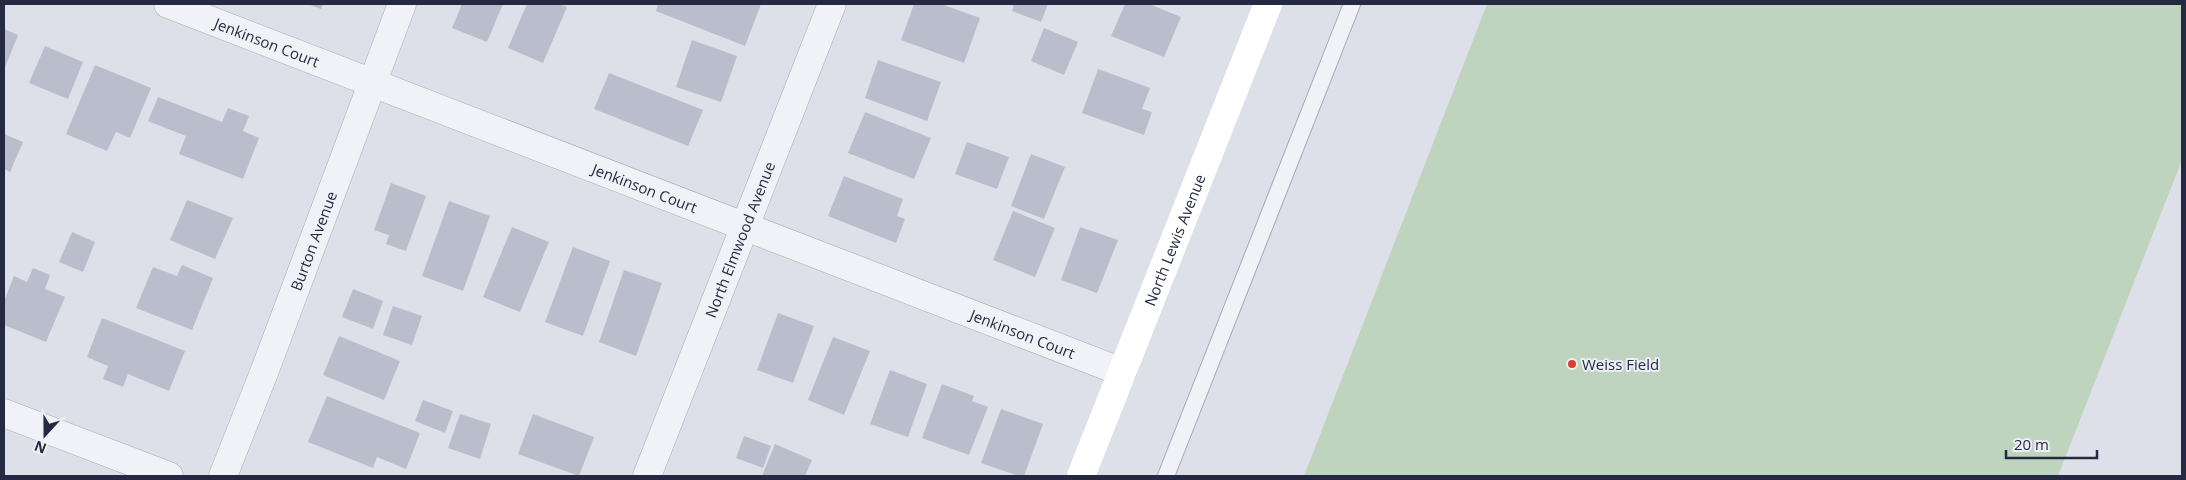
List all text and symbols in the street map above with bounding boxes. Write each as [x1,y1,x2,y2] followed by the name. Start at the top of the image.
[210,12,322,71] street label: Jenkinson Court
[587,158,700,217] street label: Jenkinson Court
[700,159,779,320] street label: North Elmwood Avenue
[1139,171,1210,309] street label: North Lewis Avenue
[286,188,341,293] street label: Burton Avenue
[965,304,1078,363] street label: Jenkinson Court
[1582,354,1659,374] place label: Weiss Field
[1566,358,1578,370] marker: Weiss Field
[20,410,70,460] north arrow
[2006,428,2097,460] scale bar
[2014,434,2049,454] text: 20 m
[31,437,49,459] text: N

